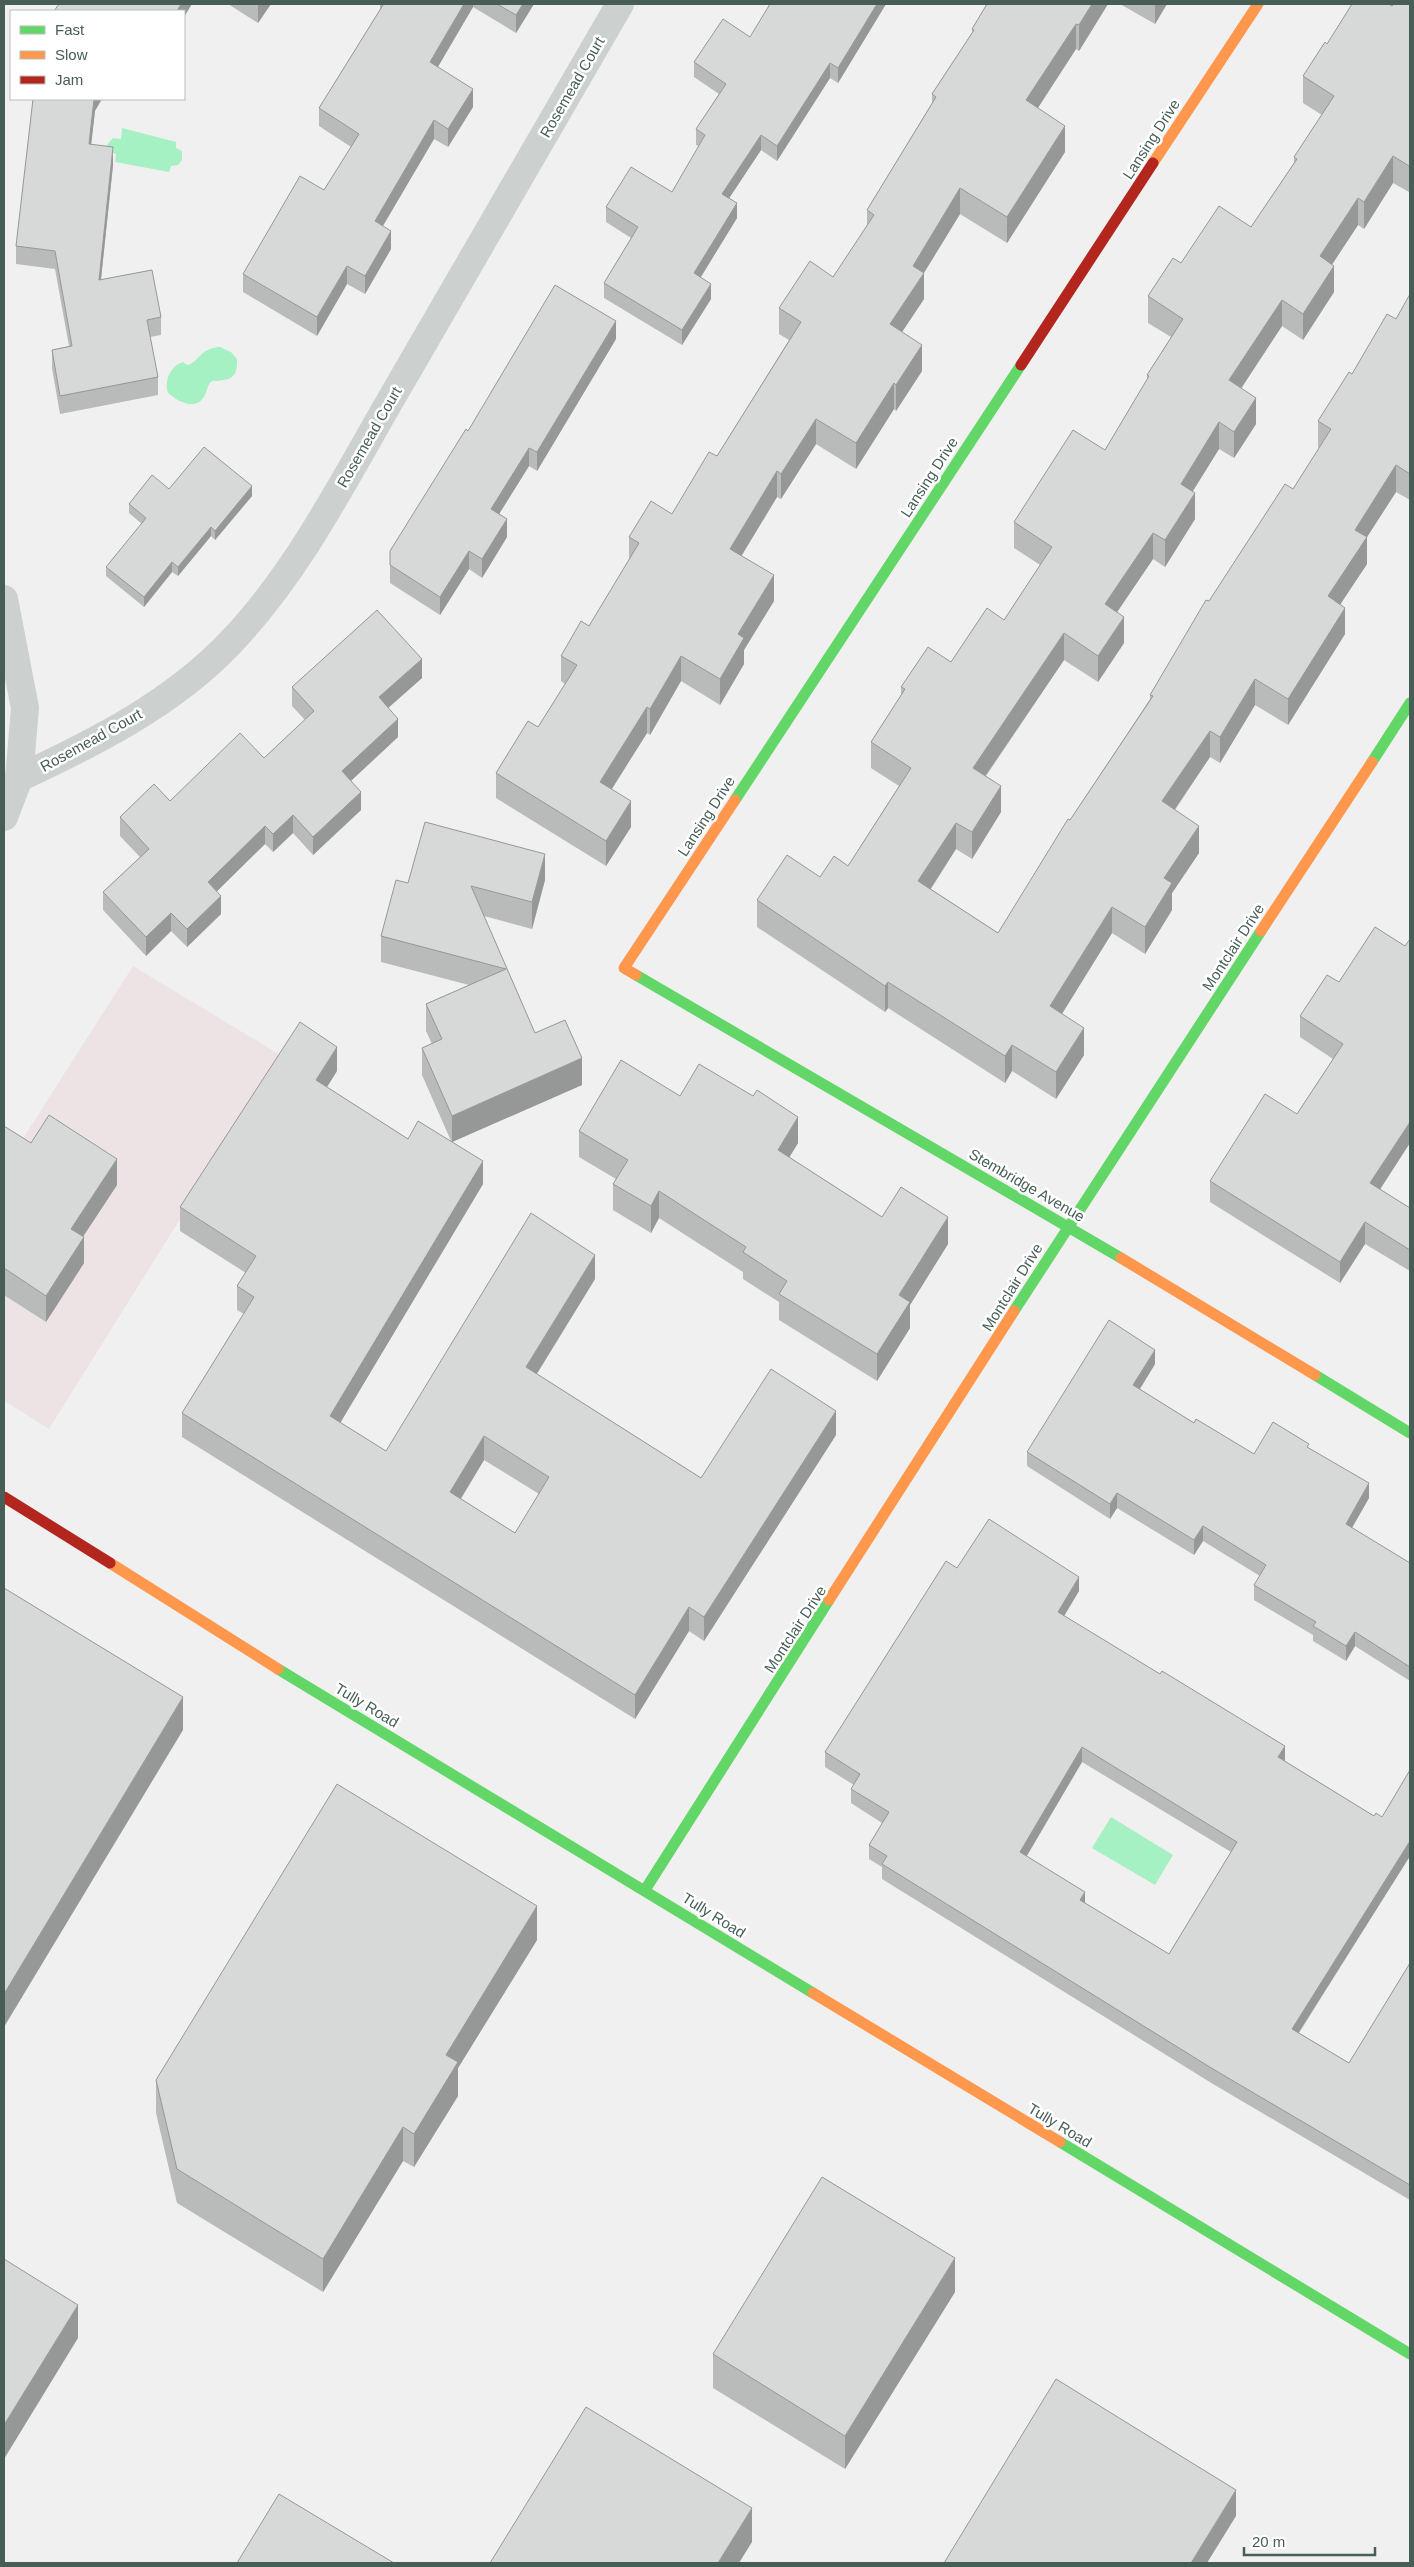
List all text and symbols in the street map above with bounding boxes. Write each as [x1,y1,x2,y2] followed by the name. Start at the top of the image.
[10,10,185,100] legend
[55,21,85,38] text: Fast
[536,33,608,140] street label: Rosemead Court
[55,46,88,63] text: Slow
[55,71,83,88] text: Jam
[1119,96,1183,182] street label: Lansing Drive
[333,383,405,490] street label: Rosemead Court
[897,434,961,520] street label: Lansing Drive
[37,705,145,775] street label: Rosemead Court
[674,773,738,859] street label: Lansing Drive
[1199,900,1267,994] street label: Montclair Drive
[966,1145,1088,1225] street label: Stembridge Avenue
[978,1240,1046,1334] street label: Montclair Drive
[761,1582,829,1676] street label: Montclair Drive
[332,1679,402,1731] street label: Tully Road
[679,1889,749,1941] street label: Tully Road
[1025,2099,1095,2151] street label: Tully Road
[1244,2524,1375,2556] scale bar
[1252,2533,1285,2550] text: 20 m

